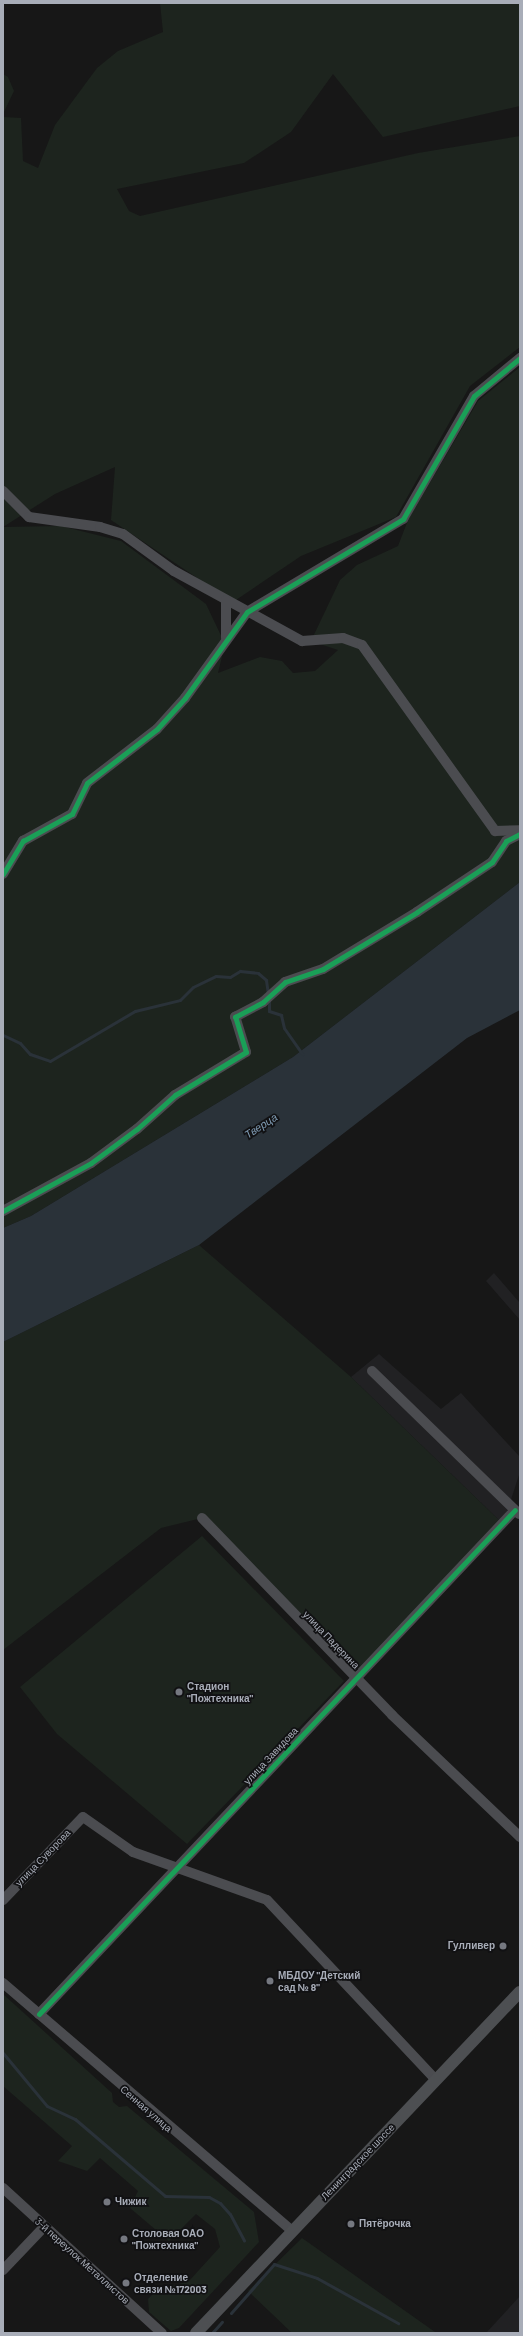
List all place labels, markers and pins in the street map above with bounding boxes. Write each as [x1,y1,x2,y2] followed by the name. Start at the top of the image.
[187,1680,253,1704] place label: Стадион "Пожтехника"
[174,1687,184,1697] marker: Стадион "Пожтехника"
[448,1940,495,1952] place label: Гулливер
[498,1941,508,1951] marker: Гулливер
[278,1969,360,1992] place label: МБДОУ "Детский сад № 8"
[265,1976,275,1986] marker: МБДОУ "Детский сад № 8"
[115,2196,146,2208] place label: Чижик
[102,2197,112,2207] marker: Чижик
[359,2218,411,2230] place label: Пятёрочка
[346,2219,356,2229] marker: Пятёрочка
[132,2227,204,2250] place label: Столовая ОАО "Пожтехника"
[119,2234,129,2244] marker: Столовая ОАО "Пожтехника"
[134,2271,207,2294] place label: Отделение связи №172003
[121,2278,131,2288] marker: Отделение связи №172003

